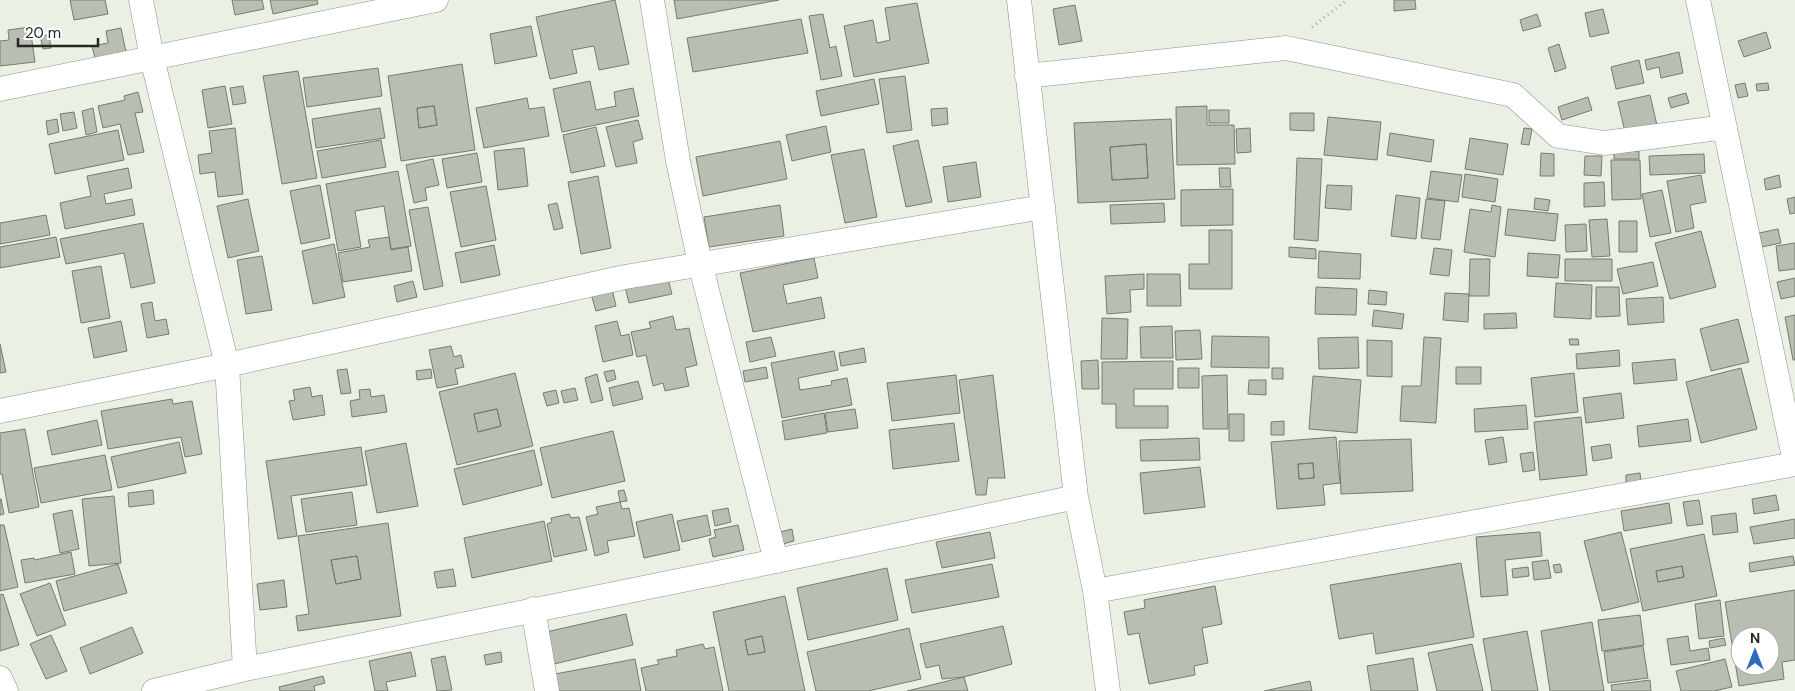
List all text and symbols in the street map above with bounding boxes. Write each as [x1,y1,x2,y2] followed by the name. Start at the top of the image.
[18,15,98,47] scale bar
[25,23,61,43] text: 20 m
[1730,626,1780,676] north arrow
[1750,629,1760,647] text: N

